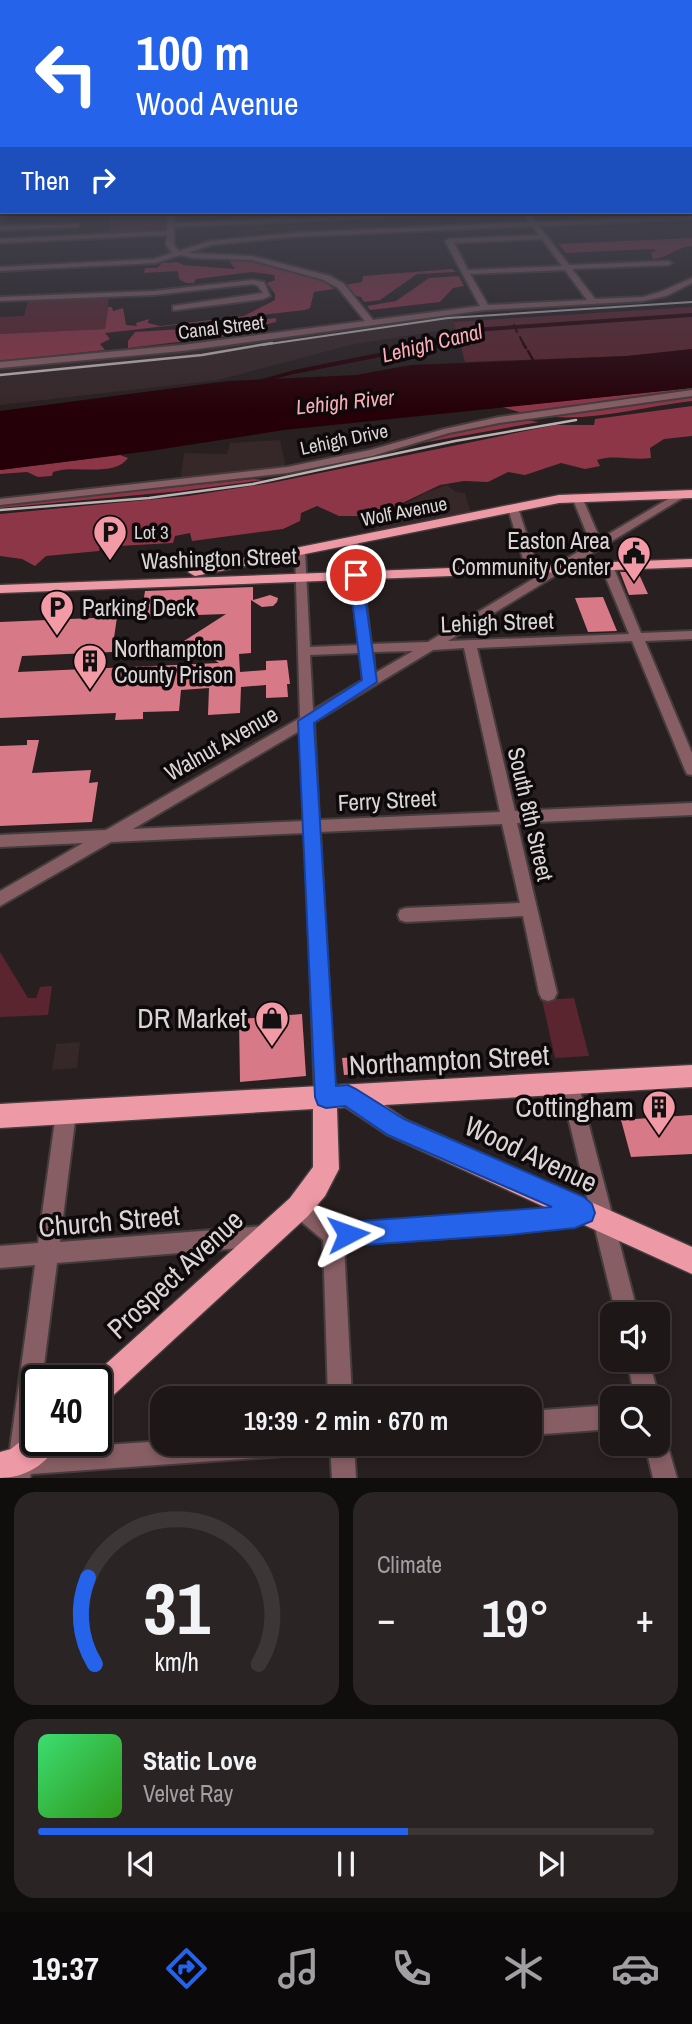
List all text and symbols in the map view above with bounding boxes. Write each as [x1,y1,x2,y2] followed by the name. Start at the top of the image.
[136,19,250,85] text: 100 m
[21,28,112,119] icon: left
[136,82,299,125] text: Wood Avenue
[84,161,122,199] icon: right
[21,163,70,198] text: Then
[176,309,266,345] street label: Canal Street
[379,316,486,369] water label: Lehigh Canal
[294,382,397,422] water label: Lehigh River
[298,417,390,461] street label: Lehigh Drive
[359,490,449,532] street label: Wolf Avenue
[91,513,129,562] parking icon: Lot 3
[134,519,169,545] place label: Lot 3
[452,525,611,582] place label: Easton Area Community Center
[615,534,653,583] public building icon: Easton Area Community Center
[141,540,297,576] street label: Washington Street
[326,545,386,605] pin
[337,556,375,594] icon: arrive
[38,588,76,637] parking icon: Parking Deck
[82,592,196,623] place label: Parking Deck
[440,605,554,639] street label: Lehigh Street
[114,633,234,690] place label: Northampton County Prison
[71,642,109,691] building icon: Northampton County Prison
[159,698,283,788] street label: Walnut Avenue
[501,744,561,884] street label: South 8th Street
[337,782,437,818] street label: Ferry Street
[137,999,247,1037] place label: DR Market
[253,999,291,1048] shop icon: DR Market
[348,1036,550,1084] street label: Northampton Street
[515,1088,634,1126] place label: Cottingham
[640,1088,678,1137] building icon: Cottingham
[459,1107,603,1201] street label: Wood Avenue
[37,1196,181,1246] street label: Church Street
[311,1197,385,1271] position arrow
[99,1201,251,1347] street label: Prospect Avenue
[600,1302,670,1456] map controls
[600,1302,670,1372] button: sound
[21,1365,112,1456] speed limit sign: 40
[600,1386,670,1456] button: search
[244,1403,448,1438] text: 19:39 · 2 min · 670 m
[377,1549,442,1580] text: Climate
[143,1560,210,1658] text: 31
[481,1583,550,1653] text: 19°
[377,1593,395,1644] text: −
[636,1593,654,1644] text: +
[154,1645,199,1679] text: km/h
[143,1743,257,1778] text: Static Love
[143,1778,233,1809] text: Velvet Ray
[122,1845,160,1883] icon: previous
[327,1845,365,1883] icon: pause
[532,1845,570,1883] icon: next
[162,1944,211,1993] icon: directions
[274,1944,323,1993] icon: music
[387,1944,436,1993] icon: phone
[499,1944,548,1993] icon: climate
[611,1944,660,1993] icon: car
[32,1947,99,1990] text: 19:37

